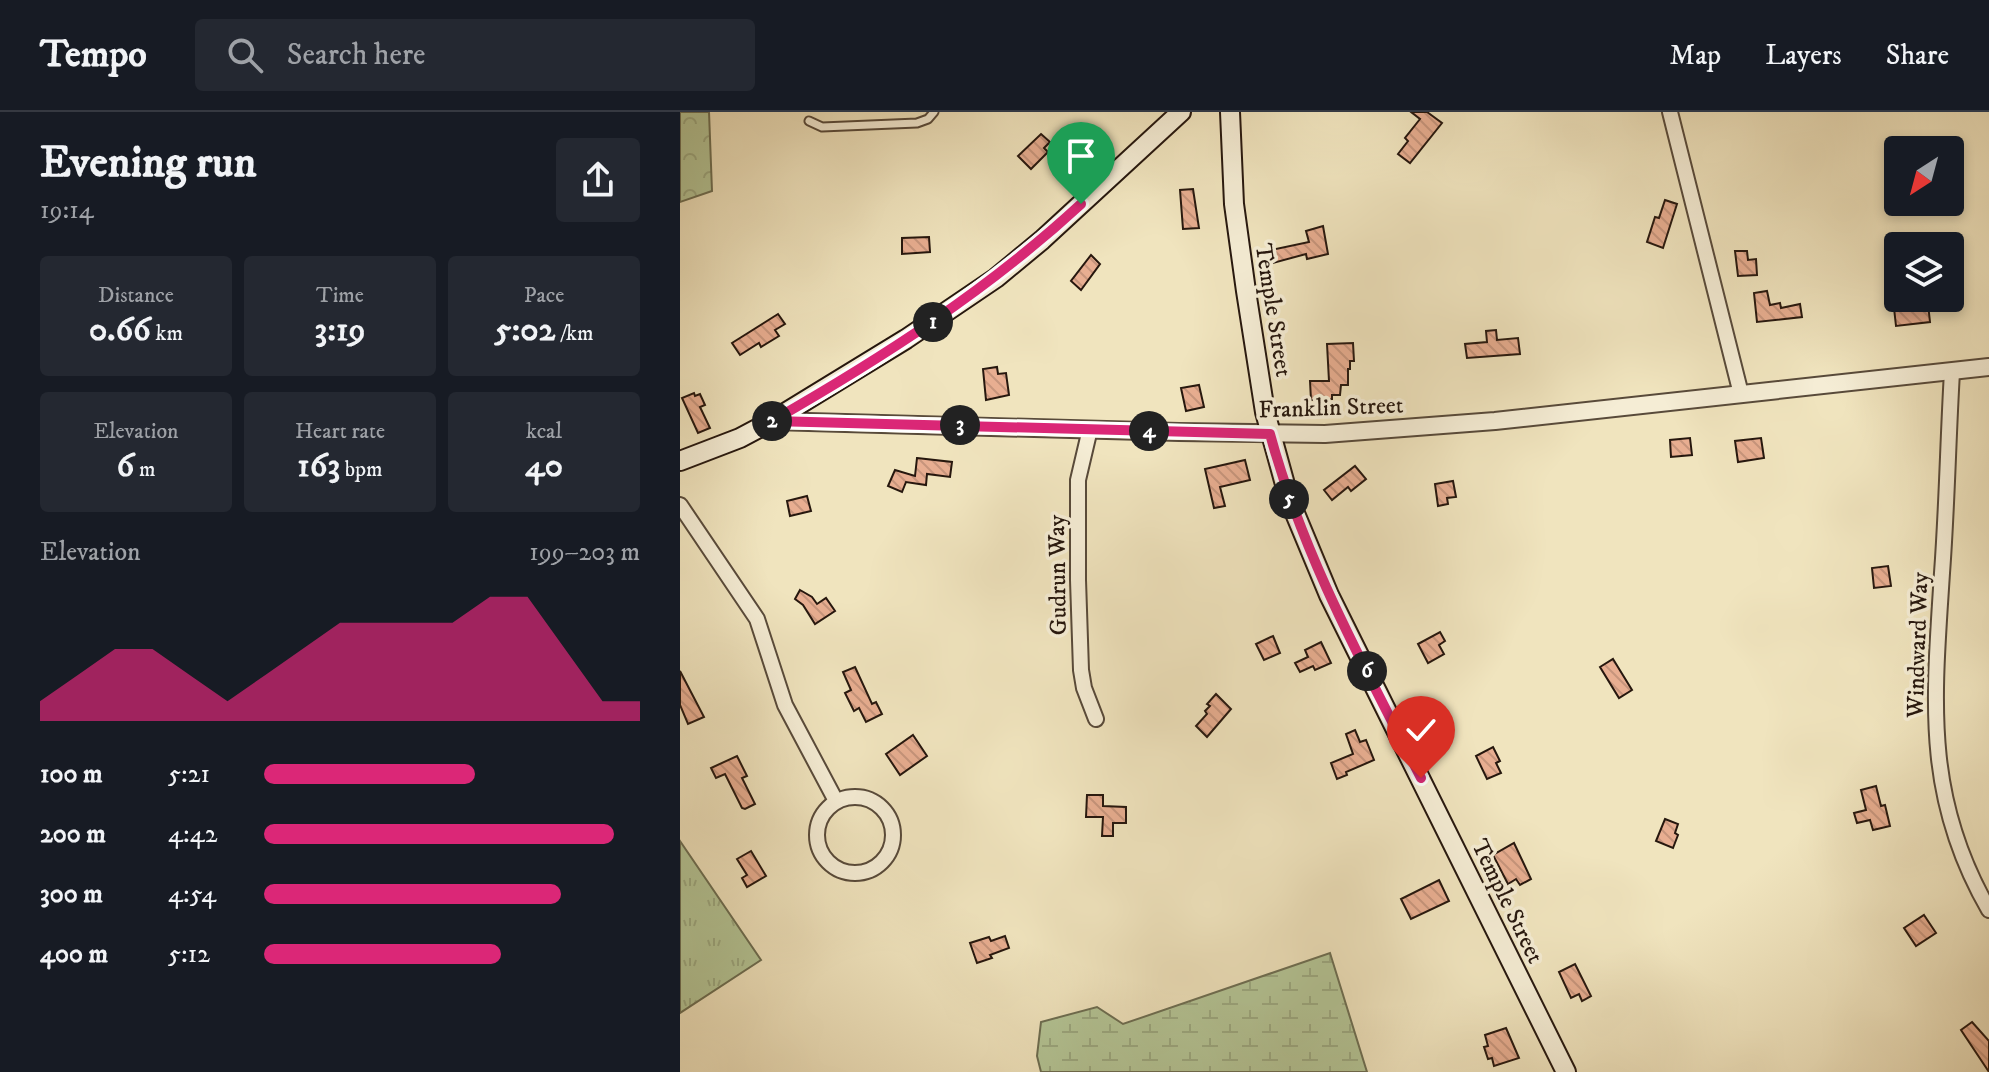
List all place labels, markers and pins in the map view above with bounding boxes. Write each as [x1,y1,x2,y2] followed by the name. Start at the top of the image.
[1047,122,1115,204] pin
[913,302,953,342] pin: 1
[752,401,792,441] pin: 2
[940,405,980,445] pin: 3
[1129,411,1169,451] pin: 4
[1269,479,1309,519] pin: 5
[1347,651,1387,691] pin: 6
[1387,696,1455,778] pin

